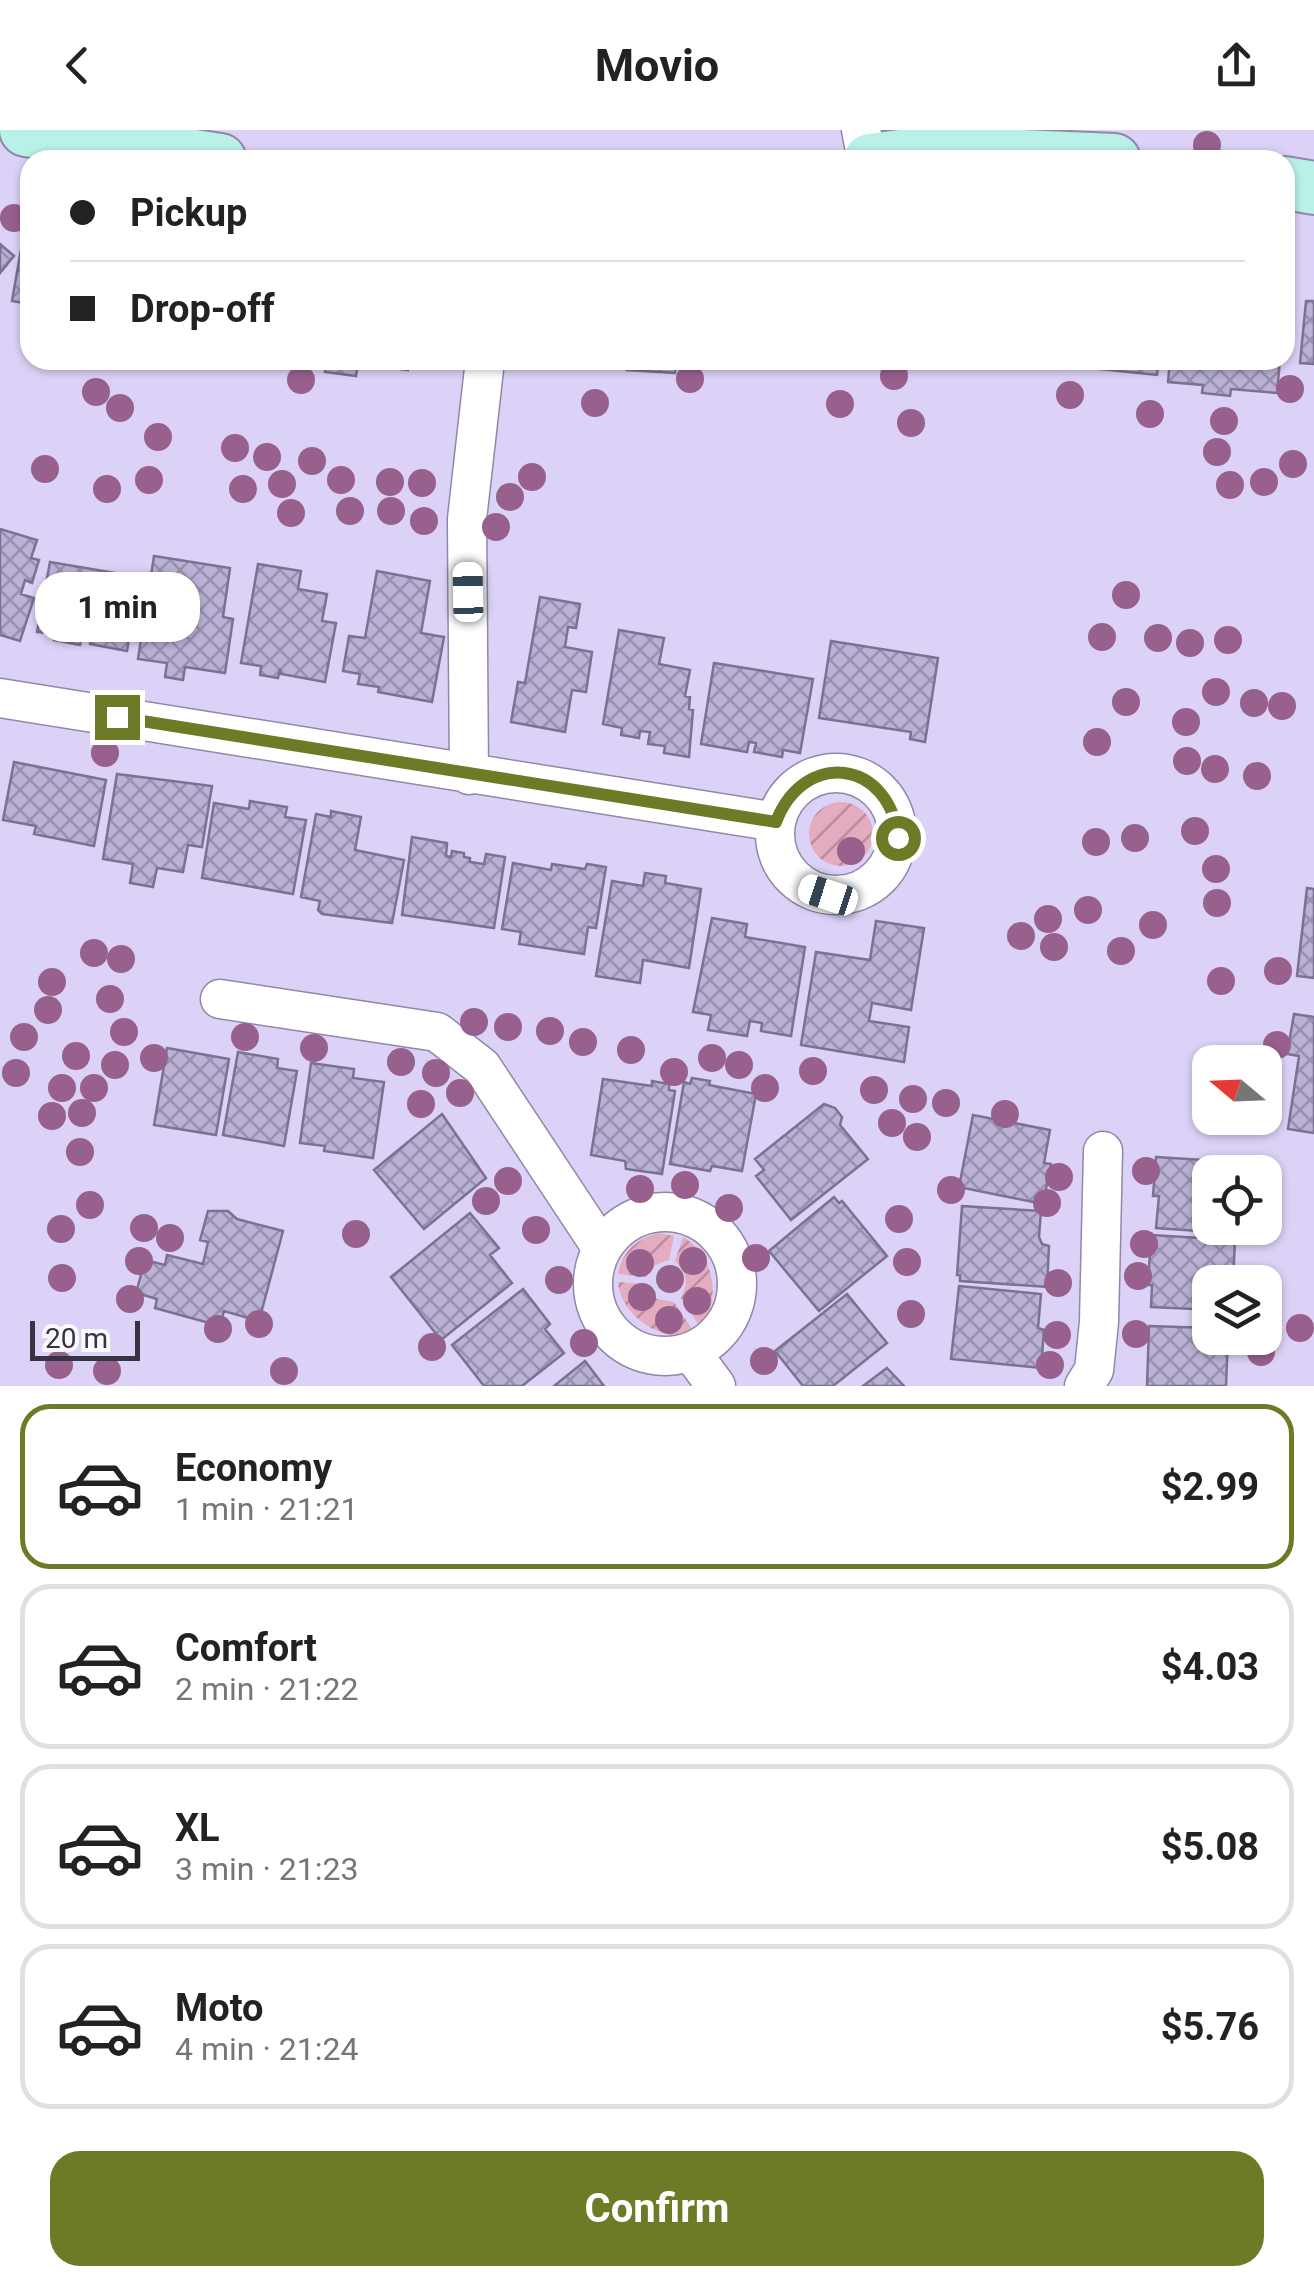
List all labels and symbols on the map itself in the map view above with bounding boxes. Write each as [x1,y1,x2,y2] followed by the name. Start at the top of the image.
[452,562,484,622] car
[34,572,200,642] callout: 1 min
[95,695,140,740] route end
[876,816,921,861] route start
[795,871,861,919] car
[1192,1045,1282,1135] north arrow
[30,1316,140,1360] scale bar

